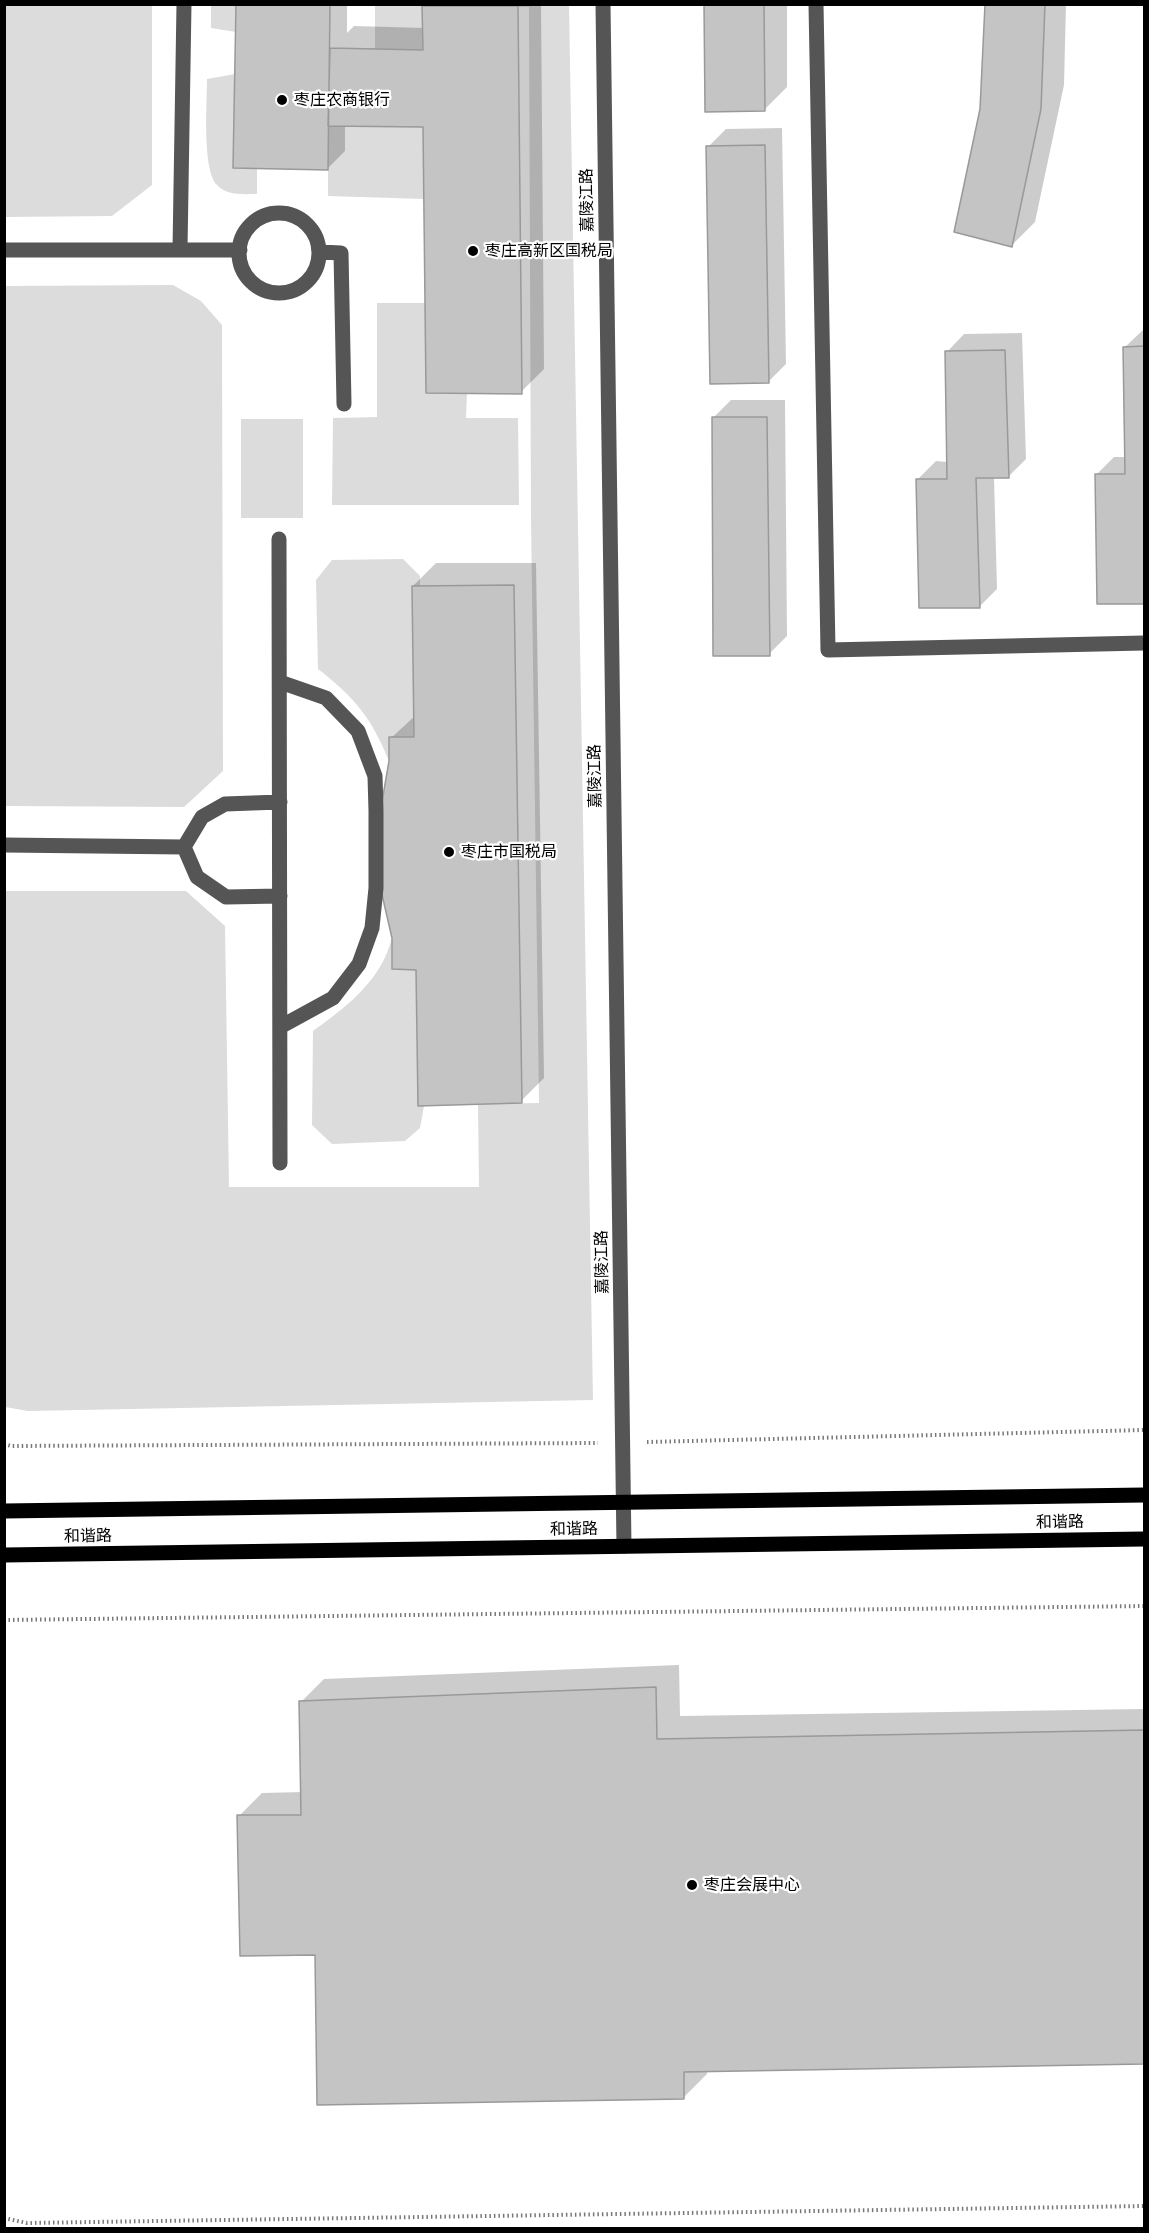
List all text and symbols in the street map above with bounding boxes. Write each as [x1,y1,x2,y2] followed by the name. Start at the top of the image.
[294,90,390,110] place label: 枣庄农商银行
[275,93,289,107] marker: 枣庄农商银行
[577,168,597,232] street label: 嘉陵江路
[485,241,613,261] place label: 枣庄高新区国税局
[466,244,480,258] marker: 枣庄高新区国税局
[585,744,605,808] street label: 嘉陵江路
[461,842,557,862] place label: 枣庄市国税局
[442,845,456,859] marker: 枣庄市国税局
[592,1230,612,1294] street label: 嘉陵江路
[1036,1512,1084,1532] street label: 和谐路
[550,1519,598,1539] street label: 和谐路
[64,1526,112,1546] street label: 和谐路
[704,1875,800,1895] place label: 枣庄会展中心
[685,1878,699,1892] marker: 枣庄会展中心

